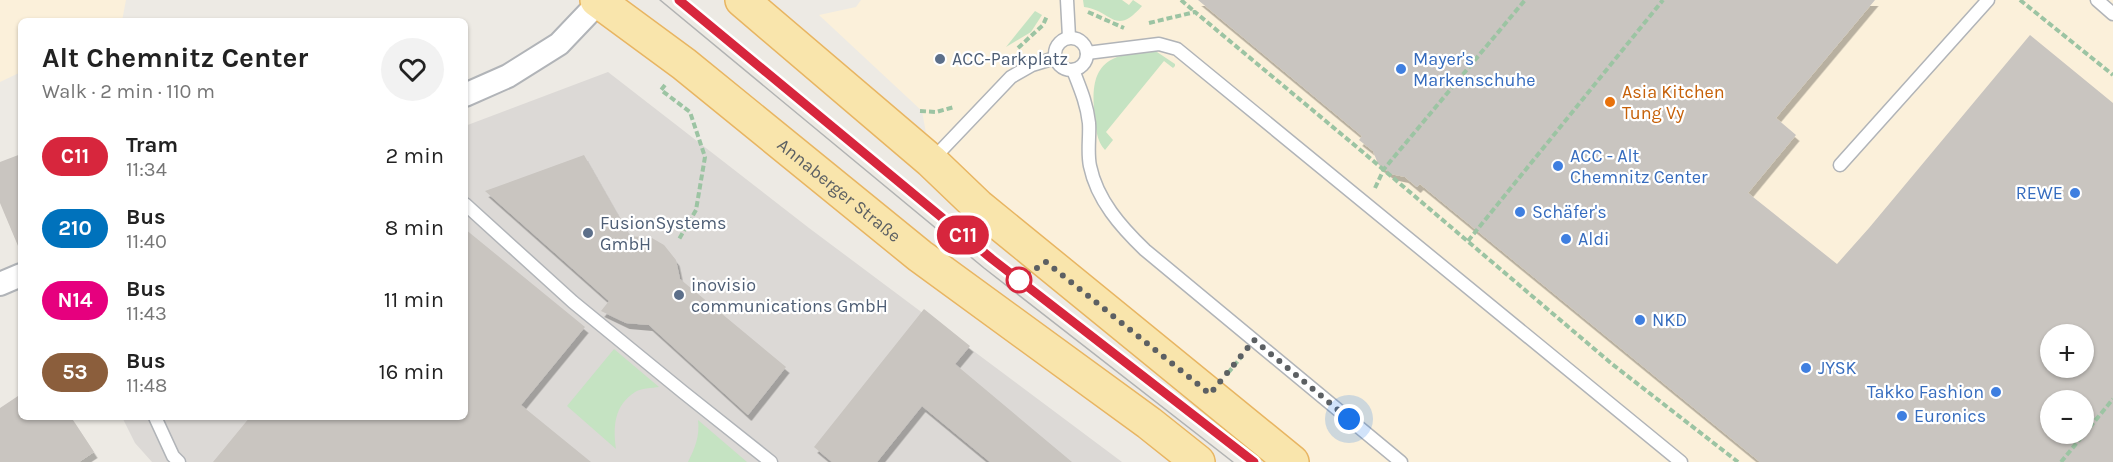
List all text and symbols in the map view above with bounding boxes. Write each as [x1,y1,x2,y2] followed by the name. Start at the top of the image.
[381,38,444,101] button: heart
[42,41,308,74] text: Alt Chemnitz Center
[952,48,1068,70] place label: ACC-Parkplatz
[1413,48,1536,91] place label: Mayer's Markenschuhe
[933,52,947,66] marker: ACC-Parkplatz
[1394,62,1408,76] marker: Mayer's Markenschuhe
[42,80,215,103] text: Walk · 2 min · 110 m
[1622,81,1725,124] place label: Asia Kitchen Tung Vy
[1603,95,1617,109] marker: Asia Kitchen Tung Vy
[126,132,178,158] text: Tram
[773,133,905,247] street label: Annaberger Straße
[386,143,444,169] text: 2 min
[61,144,89,168] text: C11
[1570,145,1708,188] place label: ACC - Alt Chemnitz Center
[126,158,167,181] text: 11:34
[1551,159,1565,173] marker: ACC - Alt Chemnitz Center
[2016,182,2063,204] place label: REWE
[2068,186,2082,200] marker: REWE
[1532,201,1607,223] place label: Schäfer's
[126,204,166,230] text: Bus
[1513,205,1527,219] marker: Schäfer's
[600,212,726,255] place label: FusionSystems GmbH
[385,215,444,241] text: 8 min
[58,216,92,240] text: 210
[928,216,998,254] line badge: C11
[949,223,977,247] text: C11
[581,226,595,240] marker: FusionSystems GmbH
[1578,228,1609,250] place label: Aldi
[126,230,167,253] text: 11:40
[1559,232,1573,246] marker: Aldi
[1006,267,1032,293] unlabelled marker
[691,274,888,317] place label: inovisio communications GmbH
[126,276,166,302] text: Bus
[384,287,444,313] text: 11 min
[57,288,93,312] text: N14
[672,288,686,302] marker: inovisio communications GmbH
[126,302,167,325] text: 11:43
[1652,309,1687,331] place label: NKD
[1633,313,1647,327] marker: NKD
[2040,324,2094,444] map controls
[2040,324,2094,378] button: +
[126,348,166,374] text: Bus
[1818,357,1857,379] place label: JYSK
[378,359,444,385] text: 16 min
[62,360,88,384] text: 53
[1799,361,1813,375] marker: JYSK
[126,374,167,397] text: 11:48
[1867,381,1984,403] place label: Takko Fashion
[1989,385,2003,399] marker: Takko Fashion
[2040,390,2094,444] button: −
[1334,404,1364,434] your location
[1914,405,1986,427] place label: Euronics
[1895,409,1909,423] marker: Euronics

